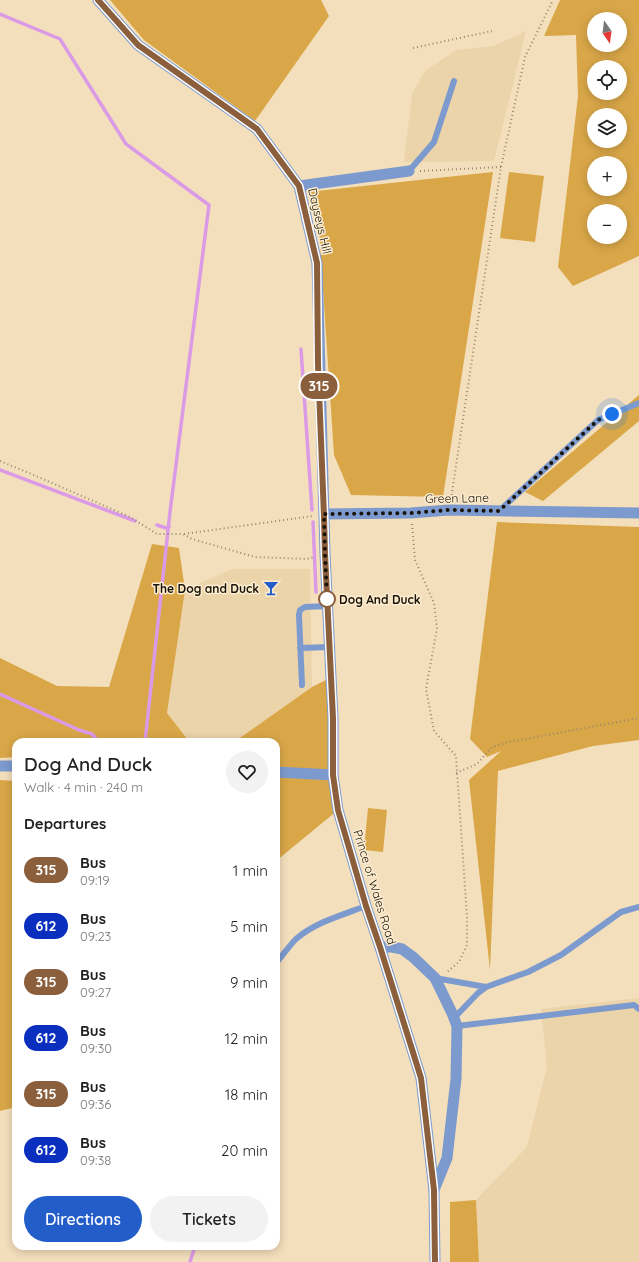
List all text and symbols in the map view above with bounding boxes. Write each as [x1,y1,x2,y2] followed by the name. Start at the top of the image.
[587,12,627,52] north arrow
[587,12,627,244] map controls
[587,60,627,100] button: locate
[587,108,627,148] button: layers
[587,156,627,196] button: +
[305,187,335,255] street label: Dayseys Hill
[587,204,627,244] button: −
[296,373,342,399] line badge: 315
[308,377,330,395] text: 315
[602,404,622,424] your location
[425,490,489,506] street label: Green Lane
[262,579,280,597] bar icon: The Dog and Duck
[153,581,259,596] place label: The Dog and Duck
[318,590,336,608] marker: Dog And Duck
[339,592,421,607] place label: Dog And Duck
[226,751,268,793] button: heart
[24,752,152,776] text: Dog And Duck
[24,779,143,795] text: Walk · 4 min · 240 m
[24,814,106,833] text: Departures
[350,828,400,946] street label: Prince of Wales Road
[80,853,106,872] text: Bus
[35,861,57,879] text: 315
[233,861,268,880] text: 1 min
[80,872,109,888] text: 09:19
[80,909,106,928] text: Bus
[36,917,56,935] text: 612
[230,917,268,936] text: 5 min
[80,928,111,944] text: 09:23
[80,965,106,984] text: Bus
[35,973,57,991] text: 315
[230,973,268,992] text: 9 min
[80,984,111,1000] text: 09:27
[80,1021,106,1040] text: Bus
[36,1029,56,1047] text: 612
[224,1029,268,1048] text: 12 min
[80,1040,112,1056] text: 09:30
[80,1077,106,1096] text: Bus
[35,1085,57,1103] text: 315
[225,1085,268,1104] text: 18 min
[80,1096,111,1112] text: 09:36
[80,1133,106,1152] text: Bus
[36,1141,56,1159] text: 612
[221,1141,268,1160] text: 20 min
[80,1152,111,1168] text: 09:38
[24,1196,142,1242] button: Directions
[150,1196,268,1242] button: Tickets

